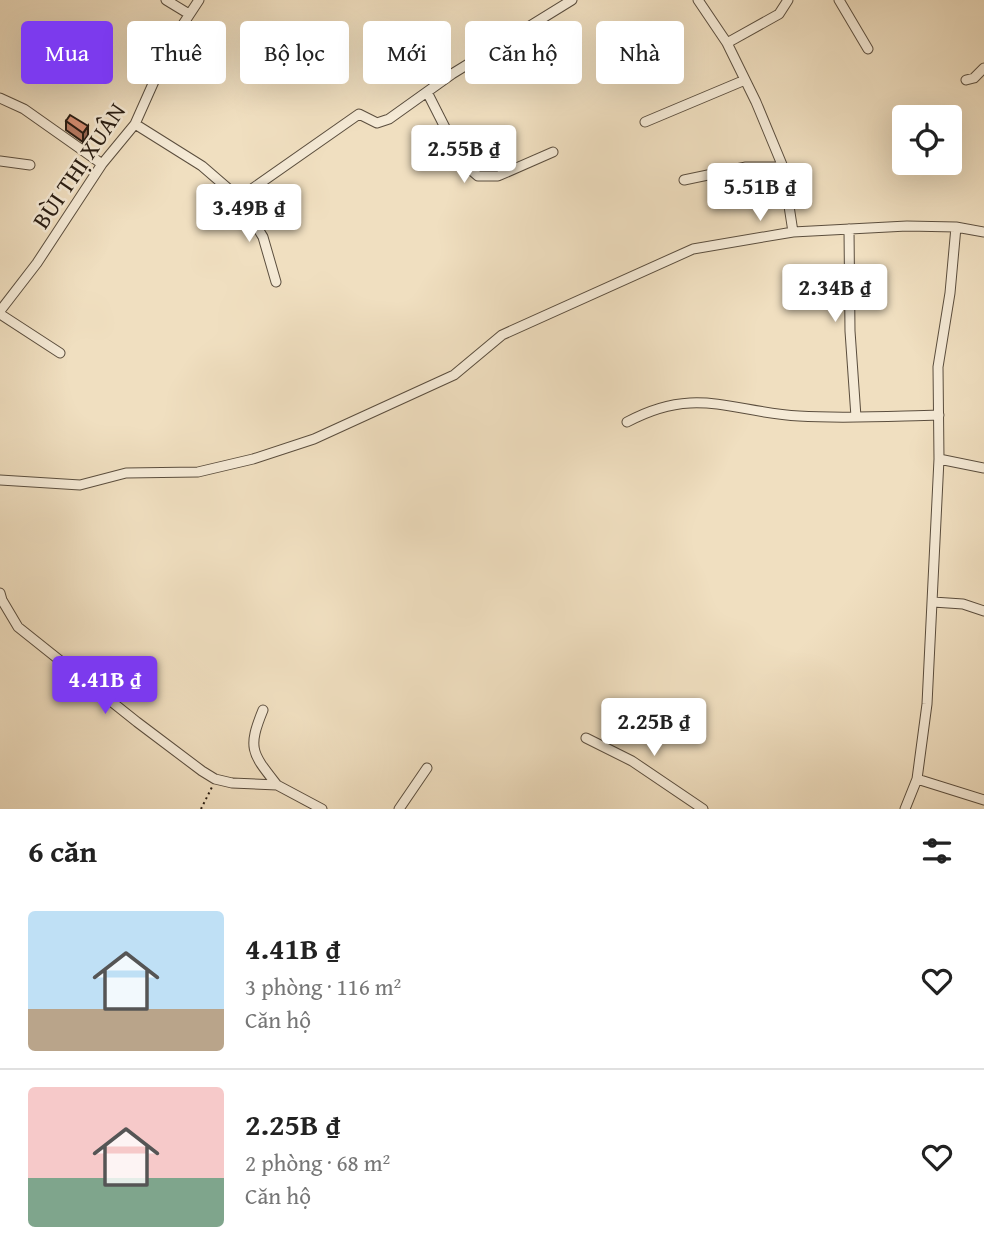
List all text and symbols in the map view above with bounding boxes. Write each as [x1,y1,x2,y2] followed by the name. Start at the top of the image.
[21,21,113,84] chip: Mua
[127,21,226,84] chip: Thuê
[240,21,349,84] chip: Bộ lọc
[363,21,451,84] chip: Mới
[465,21,582,84] chip: Căn hộ
[596,21,684,84] chip: Nhà
[24,96,134,236] street label: BÙI THỊ XUÂN
[892,105,962,175] map controls
[892,105,962,175] button: locate
[399,125,529,185] pin: 2.55B ₫
[427,131,501,164] text: 2.55B ₫
[695,164,825,223] pin: 5.51B ₫
[723,169,797,202] text: 5.51B ₫
[184,184,314,244] pin: 3.49B ₫
[212,190,286,223] text: 3.49B ₫
[770,264,900,324] pin: 2.34B ₫
[798,270,872,303] text: 2.34B ₫
[40,656,170,716] pin: 4.41B ₫
[68,662,142,695] text: 4.41B ₫
[589,698,719,758] pin: 2.25B ₫
[617,704,691,737] text: 2.25B ₫
[28,829,97,873] text: 6 căn
[918,832,956,870] icon: filters
[245,926,341,970] text: 4.41B ₫
[84,939,168,1023] icon: home
[918,962,956,1000] icon: heart
[245,970,401,1003] text: 3 phòng · 116 m²
[245,1003,311,1036] text: Căn hộ
[245,1102,341,1146] text: 2.25B ₫
[84,1115,168,1199] icon: home
[918,1138,956,1176] icon: heart
[245,1146,390,1179] text: 2 phòng · 68 m²
[245,1179,311,1212] text: Căn hộ

